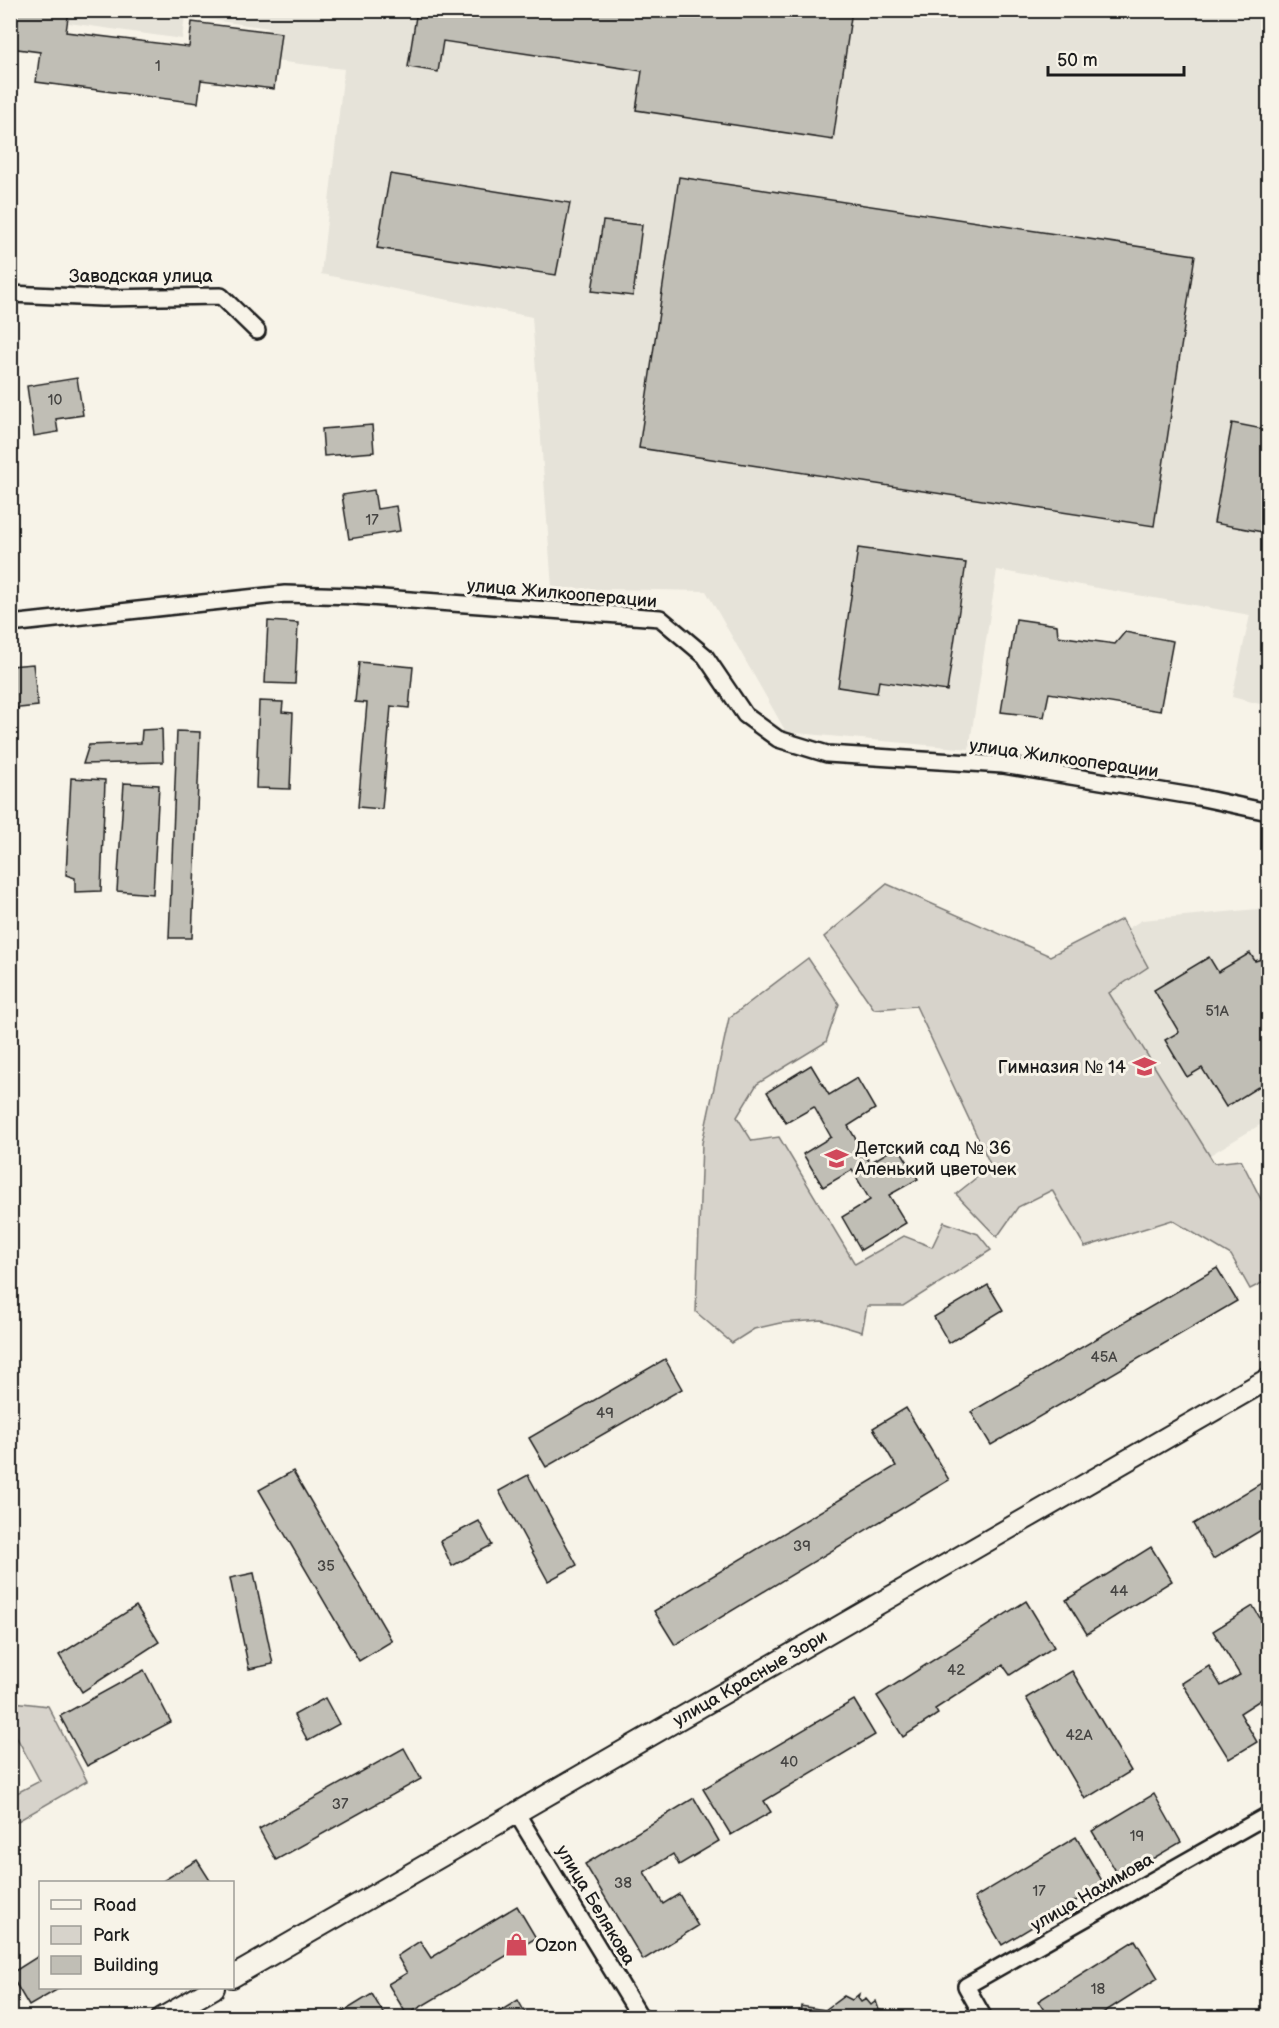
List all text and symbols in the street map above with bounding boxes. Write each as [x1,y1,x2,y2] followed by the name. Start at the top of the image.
[1048,39,1184,77] scale bar
[1057,50,1098,71] text: 50 m
[155,57,161,76] house number: 1
[69,266,213,287] street label: Заводская улица
[48,391,62,410] house number: 10
[365,511,379,530] house number: 17
[466,575,658,612] street label: улица Жилкооперации
[968,735,1160,782] street label: улица Жилкооперации
[1205,1002,1230,1021] house number: 51А
[1131,1054,1157,1080] school or university icon: Гимназия № 14
[998,1057,1126,1078] place label: Гимназия № 14
[854,1138,1017,1180] place label: Детский сад № 36 Аленький цветочек
[824,1145,850,1171] school or university icon: Детский сад № 36 Аленький цветочек
[1091,1348,1118,1367] house number: 45А
[596,1404,614,1423] house number: 49
[793,1537,811,1556] house number: 39
[317,1557,335,1576] house number: 35
[1110,1582,1128,1601] house number: 44
[669,1626,831,1731] street label: улица Красные Зори
[947,1661,965,1680] house number: 42
[1065,1726,1093,1745] house number: 42А
[780,1753,798,1772] house number: 40
[332,1795,349,1814] house number: 37
[1130,1827,1144,1846] house number: 19
[552,1842,640,1969] street label: улица Белякова
[1027,1849,1158,1936] street label: улица Нахимова
[614,1874,632,1893] house number: 38
[39,1881,234,1989] legend
[1032,1882,1046,1901] house number: 17
[93,1895,137,1916] text: Road
[93,1925,129,1946] text: Park
[504,1932,530,1958] shop icon: Ozon
[535,1935,577,1956] place label: Ozon
[93,1955,159,1976] text: Building
[1091,1980,1106,1999] house number: 18

